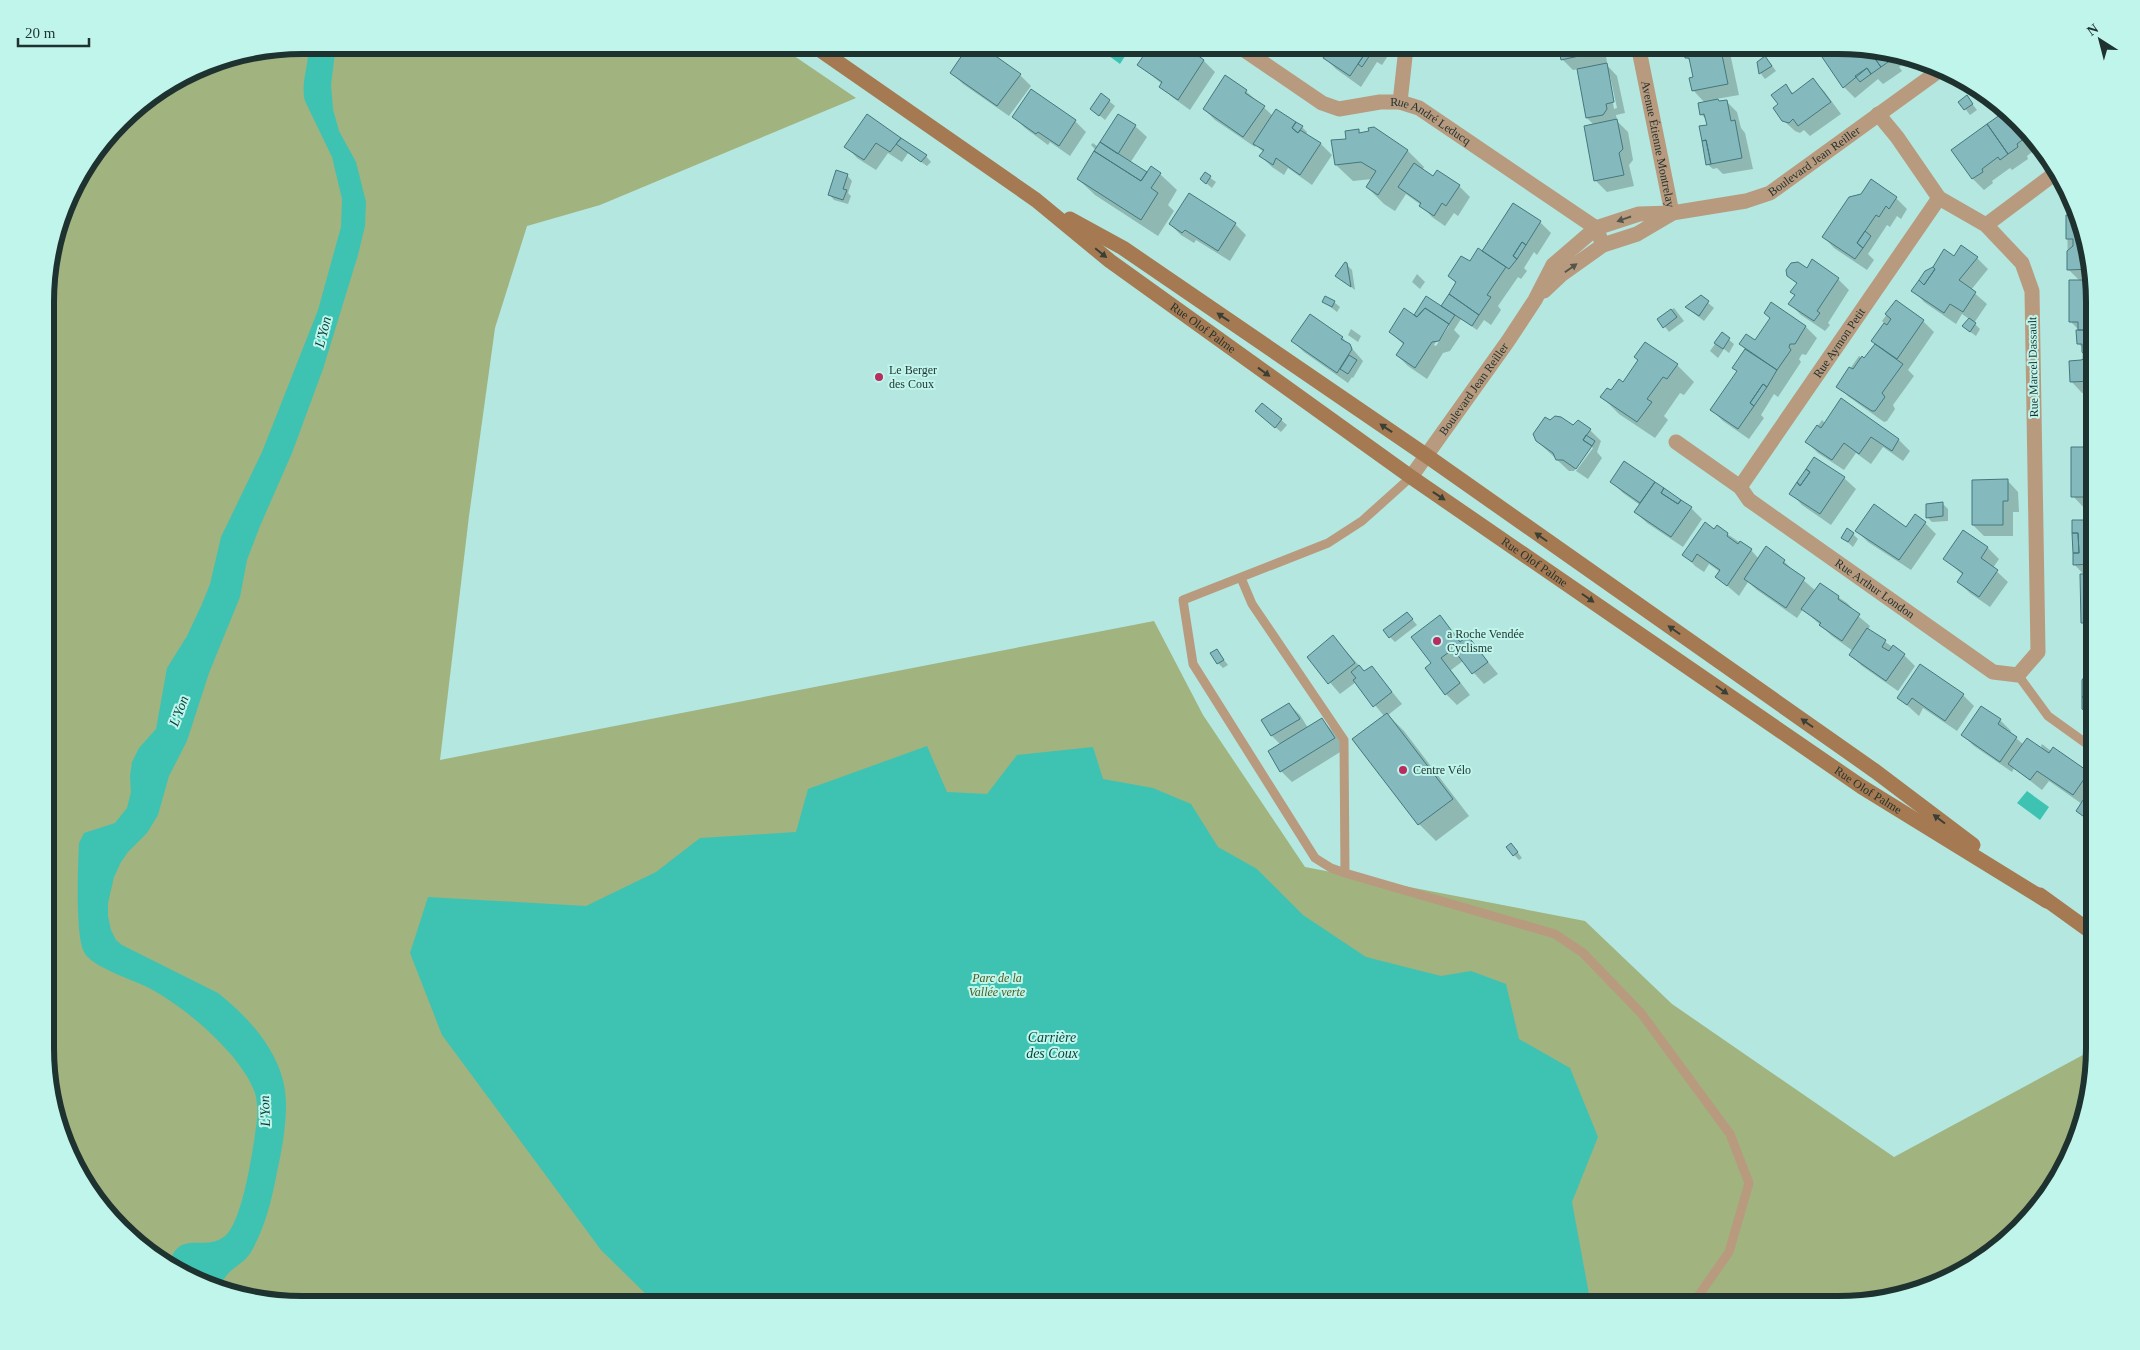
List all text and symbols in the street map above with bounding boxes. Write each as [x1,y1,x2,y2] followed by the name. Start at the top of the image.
[18,15,89,47] scale bar
[2075,15,2125,65] north arrow
[2084,21,2101,39] text: N
[25,25,56,41] text: 20 m
[1638,79,1678,209] street label: Avenue Étienne Montrelay
[1390,95,1473,148] street label: Rue André Leducq
[1765,123,1863,199] street label: Boulevard Jean Reiller
[1616,215,1631,223] one-way arrow
[1094,248,1107,259] one-way arrow
[1564,263,1578,273] one-way arrow
[1168,300,1239,356] street label: Rue Olof Palme
[1810,305,1869,380] street label: Rue Aymon Petit
[1217,312,1230,322] one-way arrow
[312,315,334,350] water label: L'Yon
[2025,316,2041,417] street label: Rue Marcel Dassault
[1436,340,1511,438] street label: Boulevard Jean Reiller
[889,363,937,391] place label: Le Berger des Coux
[1257,367,1271,377] one-way arrow
[873,371,885,383] marker: Le Berger des Coux
[1380,424,1393,433] one-way arrow
[1433,491,1446,501] one-way arrow
[1535,531,1548,542] one-way arrow
[1499,534,1571,590] street label: Rue Olof Palme
[1832,556,1917,622] street label: Rue Arthur London
[1581,593,1595,603] one-way arrow
[1667,625,1681,635] one-way arrow
[1447,627,1524,655] place label: a Roche Vendée Cyclisme
[1431,635,1443,647] marker: a Roche Vendée Cyclisme
[1715,685,1728,695] one-way arrow
[166,694,192,729] water label: L'Yon
[1800,718,1814,728] one-way arrow
[1413,763,1471,777] place label: Centre Vélo
[1832,763,1904,817] street label: Rue Olof Palme
[1397,764,1409,776] marker: Centre Vélo
[1932,814,1945,824] one-way arrow
[969,971,1026,999] park label: Parc de la Vallée verte
[1026,1030,1079,1061] water label: Carrière des Coux
[257,1095,273,1128] water label: L'Yon

